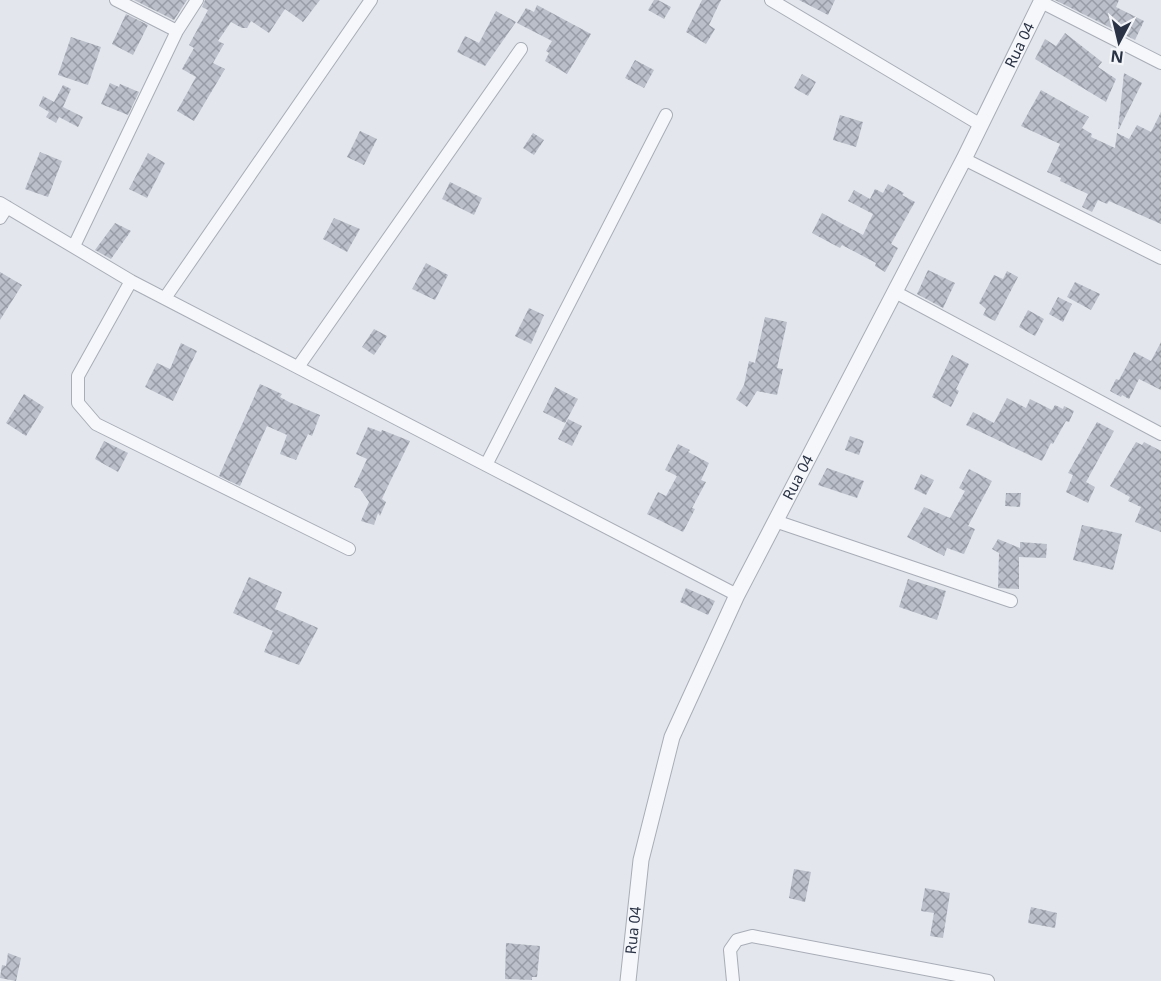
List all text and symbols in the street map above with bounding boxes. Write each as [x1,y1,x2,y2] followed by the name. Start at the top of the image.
[1089,12,1149,72] north arrow
[999,18,1039,71] street label: Rua 04
[1109,45,1125,69] text: N
[777,451,817,503] street label: Rua 04
[620,905,645,955] street label: Rua 04

